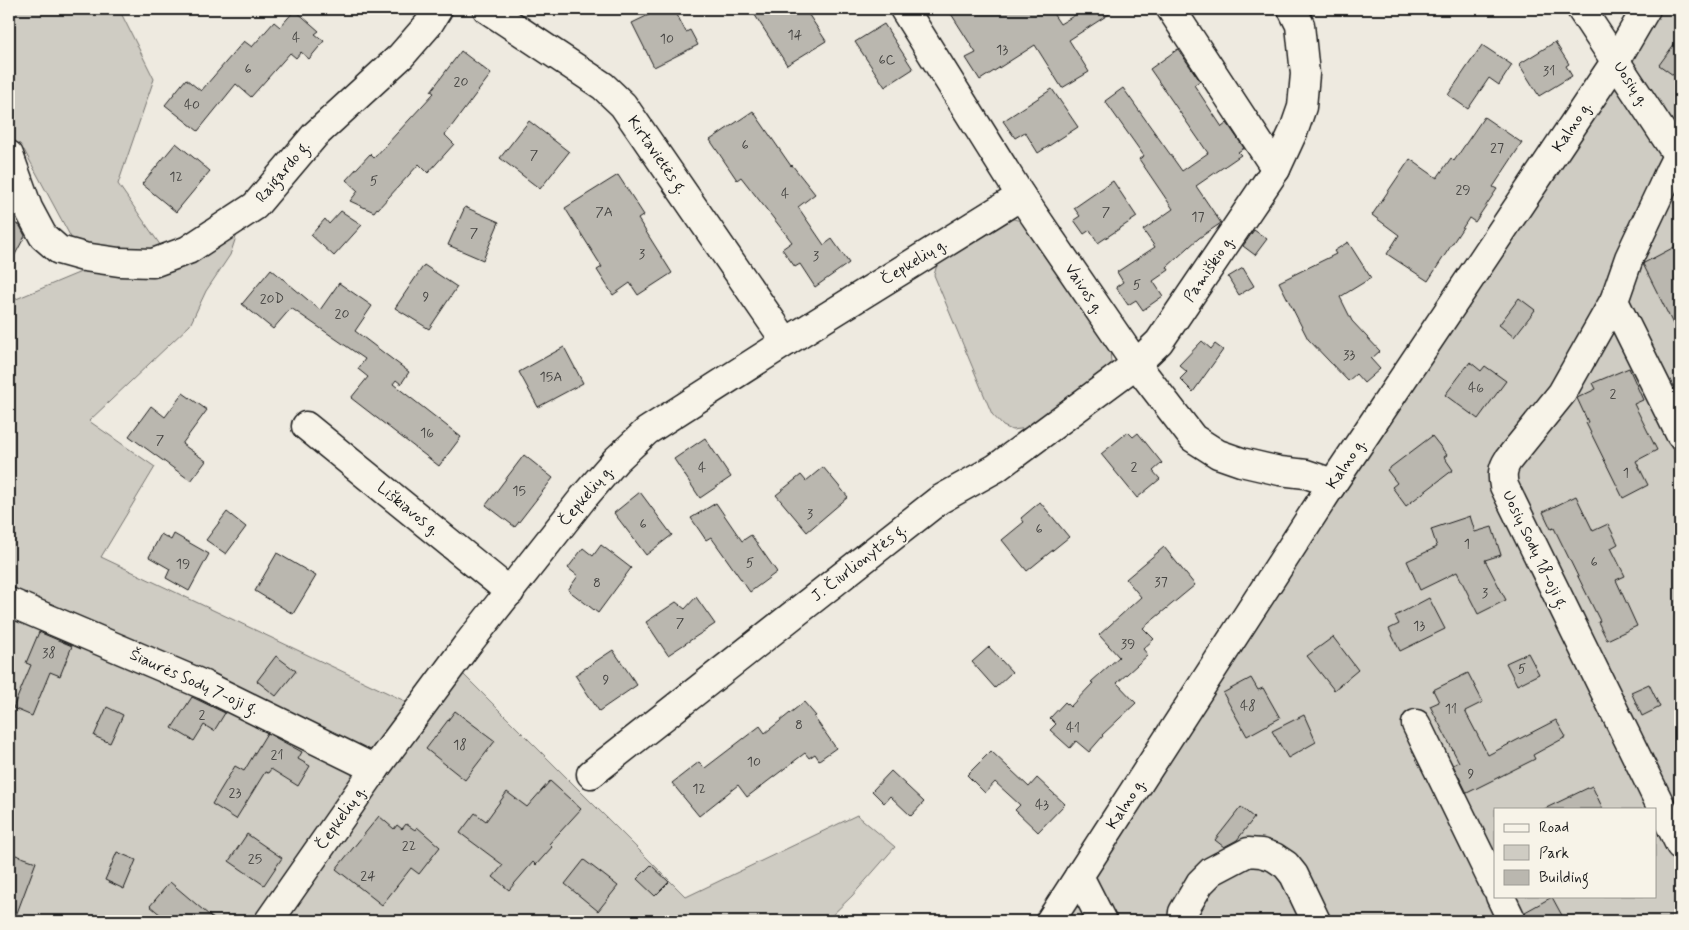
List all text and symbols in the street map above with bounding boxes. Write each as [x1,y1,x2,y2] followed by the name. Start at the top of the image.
[788,26,803,44] house number: 14
[292,29,300,47] house number: 4
[660,30,674,48] house number: 10
[996,41,1008,59] house number: 13
[878,51,896,69] house number: 6C
[1608,57,1654,111] street label: Uosių g.
[244,60,252,78] house number: 6
[1543,62,1555,80] house number: 31
[454,73,468,91] house number: 20
[184,96,200,114] house number: 40
[1547,98,1597,156] street label: Kalno g.
[621,112,692,199] street label: Kirtavietės g.
[741,136,749,154] house number: 6
[251,137,316,208] street label: Raigardo g.
[1490,139,1504,157] house number: 27
[530,146,539,164] house number: 7
[169,168,183,186] house number: 12
[370,172,378,190] house number: 5
[1455,181,1471,199] house number: 29
[781,185,789,203] house number: 4
[595,203,613,221] house number: 7A
[1102,203,1111,221] house number: 7
[1191,208,1205,226] house number: 17
[470,224,479,242] house number: 7
[1179,232,1239,306] street label: Pamiškio g.
[877,233,951,291] street label: Čepkelių g.
[639,245,645,263] house number: 3
[813,247,819,265] house number: 3
[1060,260,1108,318] street label: Vaivos g.
[1133,276,1141,294] house number: 5
[423,288,430,306] house number: 9
[260,290,284,308] house number: 20D
[335,305,349,323] house number: 20
[1343,346,1355,364] house number: 33
[540,368,562,386] house number: 15A
[1468,379,1484,397] house number: 46
[1610,385,1617,403] house number: 2
[420,424,434,442] house number: 16
[156,431,165,449] house number: 7
[1321,435,1371,493] street label: Kalno g.
[1131,458,1138,476] house number: 2
[698,459,706,477] house number: 4
[554,461,618,531] street label: Čepkelių g.
[1623,464,1629,482] house number: 1
[372,477,444,541] street label: Liškiavos g.
[512,482,526,500] house number: 15
[1496,487,1573,613] street label: Uosių Sodų 18-oji g.
[807,505,813,523] house number: 3
[639,515,647,533] house number: 6
[807,519,912,608] street label: J. Čiurlionytės g.
[1035,520,1043,538] house number: 6
[1464,535,1470,553] house number: 1
[1590,553,1598,571] house number: 6
[746,554,754,572] house number: 5
[176,555,190,573] house number: 19
[1154,573,1168,591] house number: 37
[593,574,601,592] house number: 8
[1482,584,1488,602] house number: 3
[676,614,685,632] house number: 7
[1413,617,1425,635] house number: 13
[1121,635,1135,653] house number: 39
[42,644,56,662] house number: 38
[126,644,262,721] street label: Šiaurės Sodų 7-oji g.
[1518,660,1526,678] house number: 5
[603,671,610,689] house number: 9
[1240,697,1256,715] house number: 48
[1445,700,1457,718] house number: 11
[199,706,206,724] house number: 2
[795,716,803,734] house number: 8
[1066,719,1080,737] house number: 41
[453,736,467,754] house number: 18
[271,746,283,764] house number: 21
[747,753,761,771] house number: 10
[1468,765,1475,783] house number: 9
[1102,775,1150,833] street label: Kalno g.
[692,780,706,798] house number: 12
[311,782,371,854] street label: Čepkelių g.
[229,784,241,802] house number: 23
[1035,796,1049,814] house number: 43
[1494,808,1656,898] legend
[1539,818,1569,838] text: Road
[402,837,416,855] house number: 22
[1539,844,1569,864] text: Park
[248,850,262,868] house number: 25
[360,867,376,885] house number: 24
[1539,868,1589,889] text: Building

